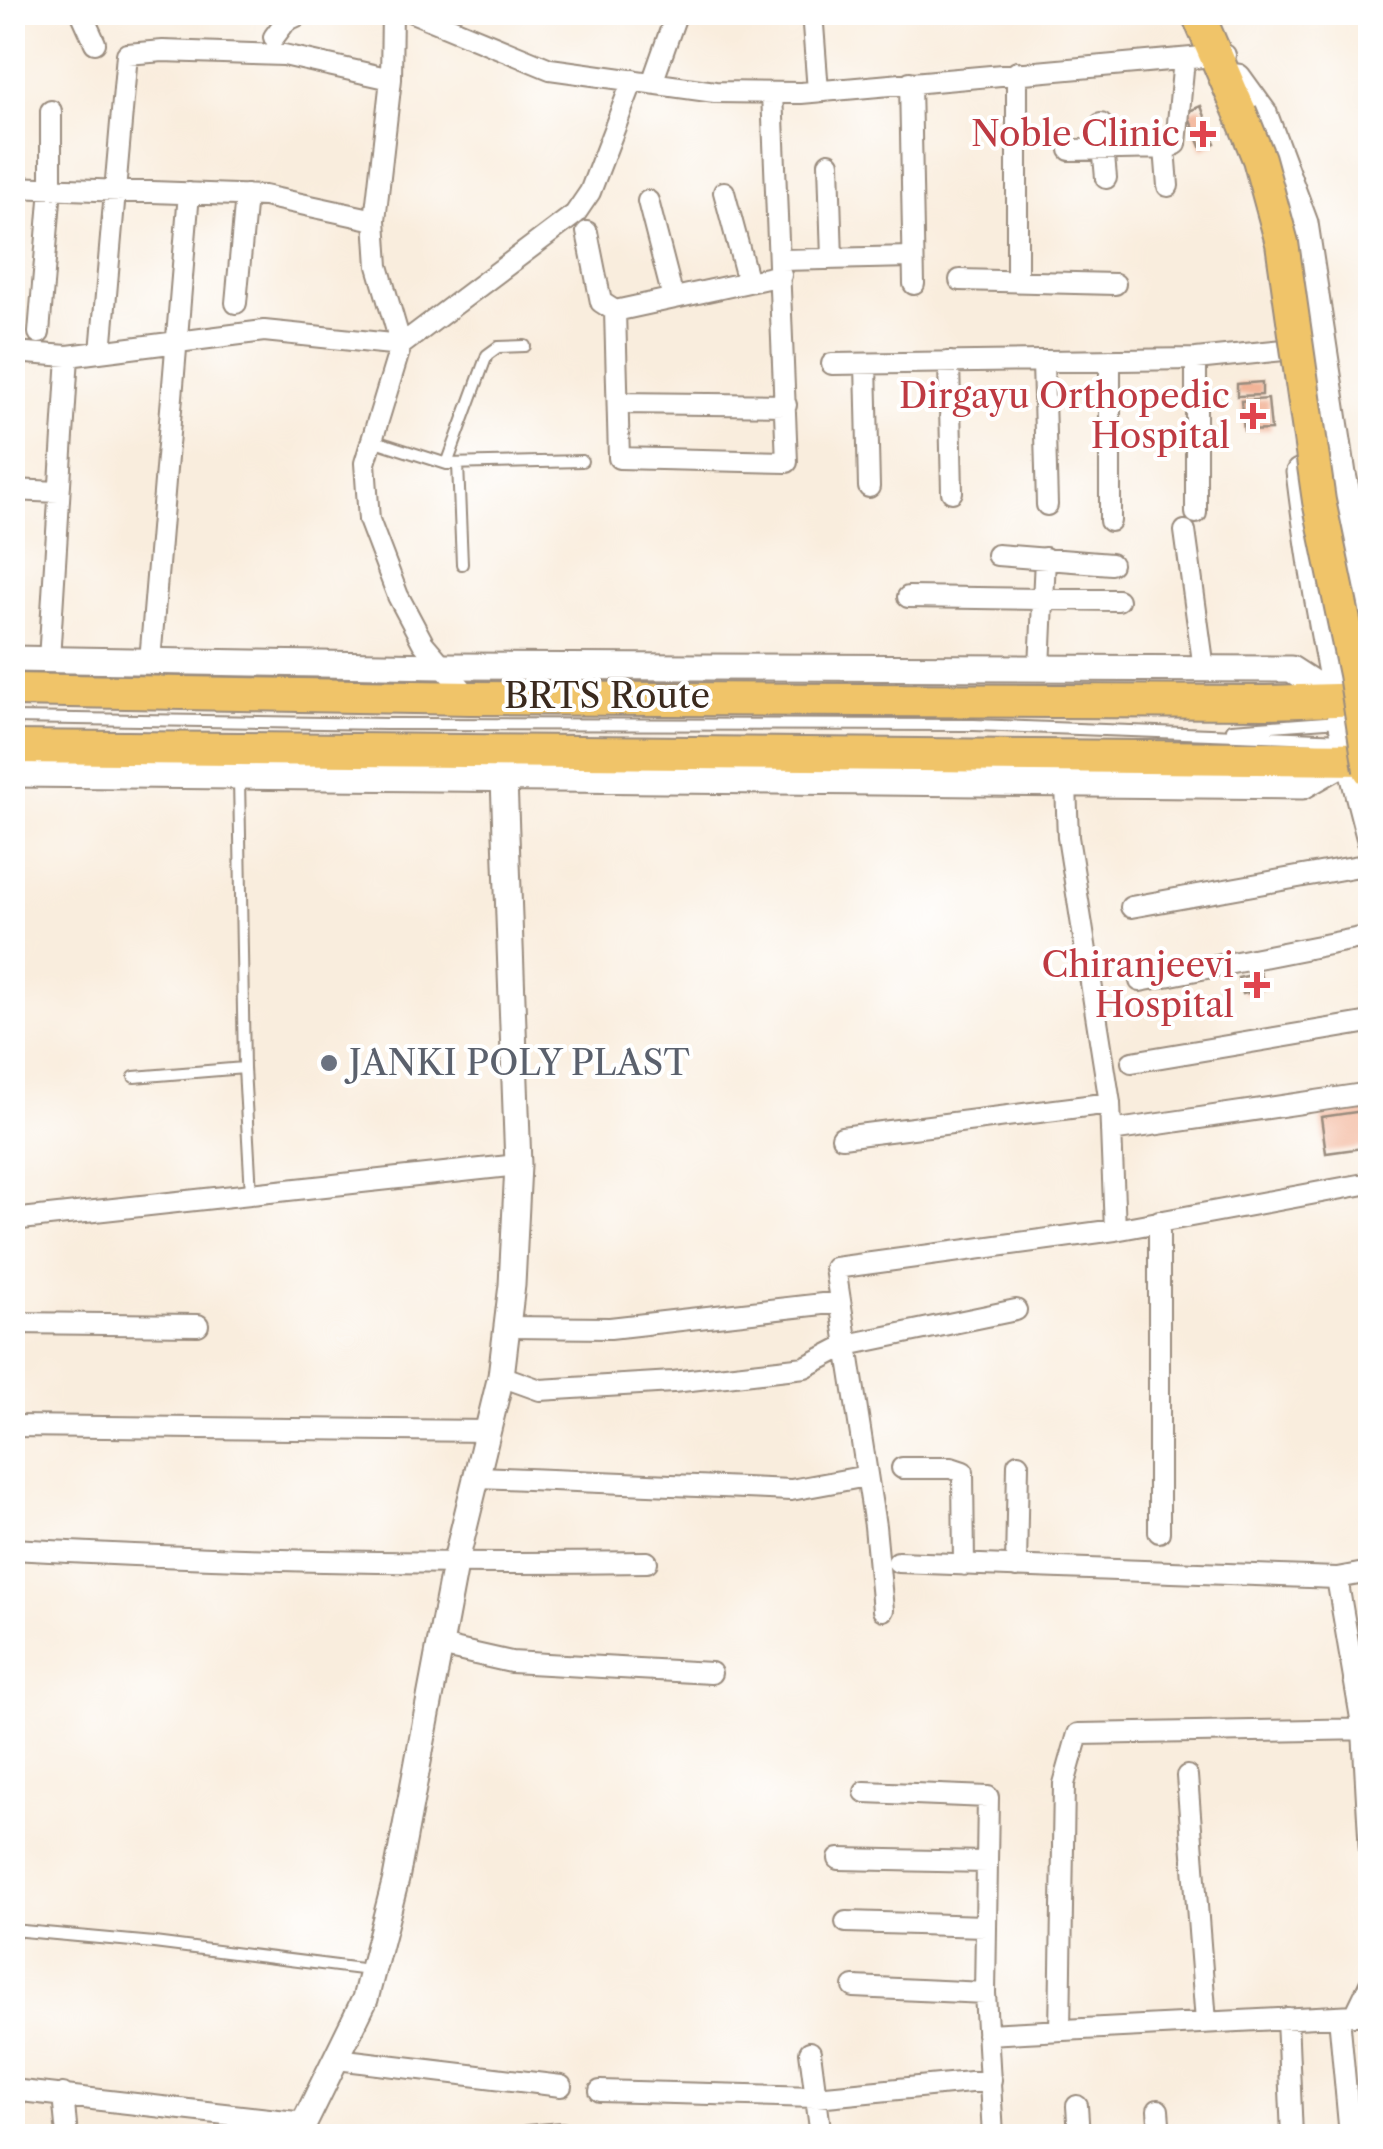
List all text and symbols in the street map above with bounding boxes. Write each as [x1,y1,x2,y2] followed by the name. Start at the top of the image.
[971,112,1180,155] place label: Noble Clinic
[1190,121,1216,147] marker: Noble Clinic
[899,374,1230,457] place label: Dirgayu Orthopedic Hospital
[1240,403,1266,429] marker: Dirgayu Orthopedic Hospital
[504,674,710,717] street label: BRTS Route
[1041,943,1234,1026] place label: Chiranjeevi Hospital
[1244,972,1270,998] marker: Chiranjeevi Hospital
[344,1041,690,1084] place label: JANKI POLY PLAST
[318,1052,340,1074] marker: JANKI POLY PLAST

